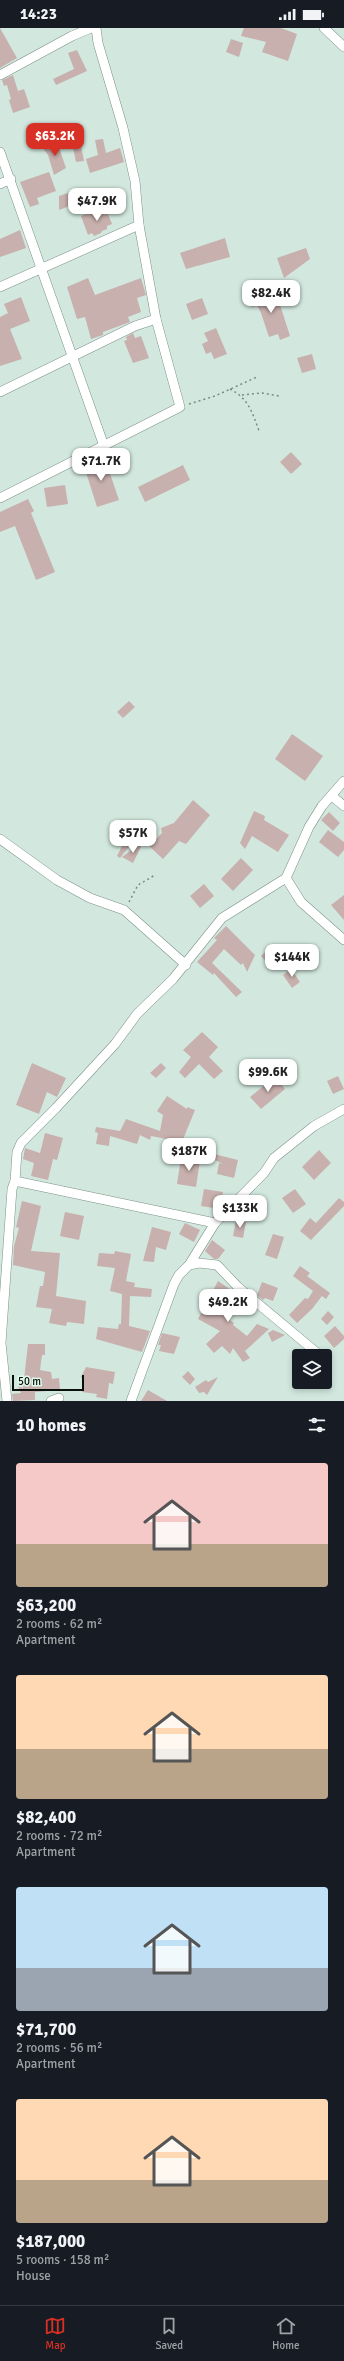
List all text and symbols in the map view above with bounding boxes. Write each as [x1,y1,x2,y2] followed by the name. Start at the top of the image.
[20,5,57,23] text: 14:23
[22,123,88,157] pin: $63.2K
[35,128,75,144] text: $63.2K
[64,188,130,222] pin: $47.9K
[77,193,117,209] text: $47.9K
[238,280,304,314] pin: $82.4K
[251,285,291,301] text: $82.4K
[68,448,134,482] pin: $71.7K
[81,453,121,469] text: $71.7K
[109,820,157,854] pin: $57K
[118,825,148,841] text: $57K
[264,944,320,978] pin: $144K
[274,949,310,965] text: $144K
[235,1059,301,1093] pin: $99.6K
[248,1064,288,1080] text: $99.6K
[161,1138,217,1172] pin: $187K
[171,1143,207,1159] text: $187K
[212,1195,268,1229] pin: $133K
[222,1200,258,1216] text: $133K
[195,1289,261,1323] pin: $49.2K
[208,1294,248,1310] text: $49.2K
[292,1349,332,1389] map controls
[292,1349,332,1389] button: layers
[12,1373,84,1392] scale bar
[18,1375,41,1388] text: 50 m
[306,1414,328,1436] icon: filters
[16,1415,86,1436] text: 10 homes
[136,1489,208,1561] icon: home
[16,1595,76,1616] text: $63,200
[16,1616,102,1632] text: 2 rooms · 62 m²
[16,1632,76,1648] text: Apartment
[136,1701,208,1773] icon: home
[16,1807,76,1828] text: $82,400
[16,1828,102,1844] text: 2 rooms · 72 m²
[16,1844,76,1860] text: Apartment
[136,1913,208,1985] icon: home
[16,2019,76,2040] text: $71,700
[16,2040,102,2056] text: 2 rooms · 56 m²
[16,2056,76,2072] text: Apartment
[136,2125,208,2197] icon: home
[16,2231,85,2252] text: $187,000
[16,2252,109,2268] text: 5 rooms · 158 m²
[16,2268,51,2284] text: House
[44,2315,66,2352] tab: Map
[155,2315,183,2352] tab: Saved
[272,2315,300,2352] tab: Home

